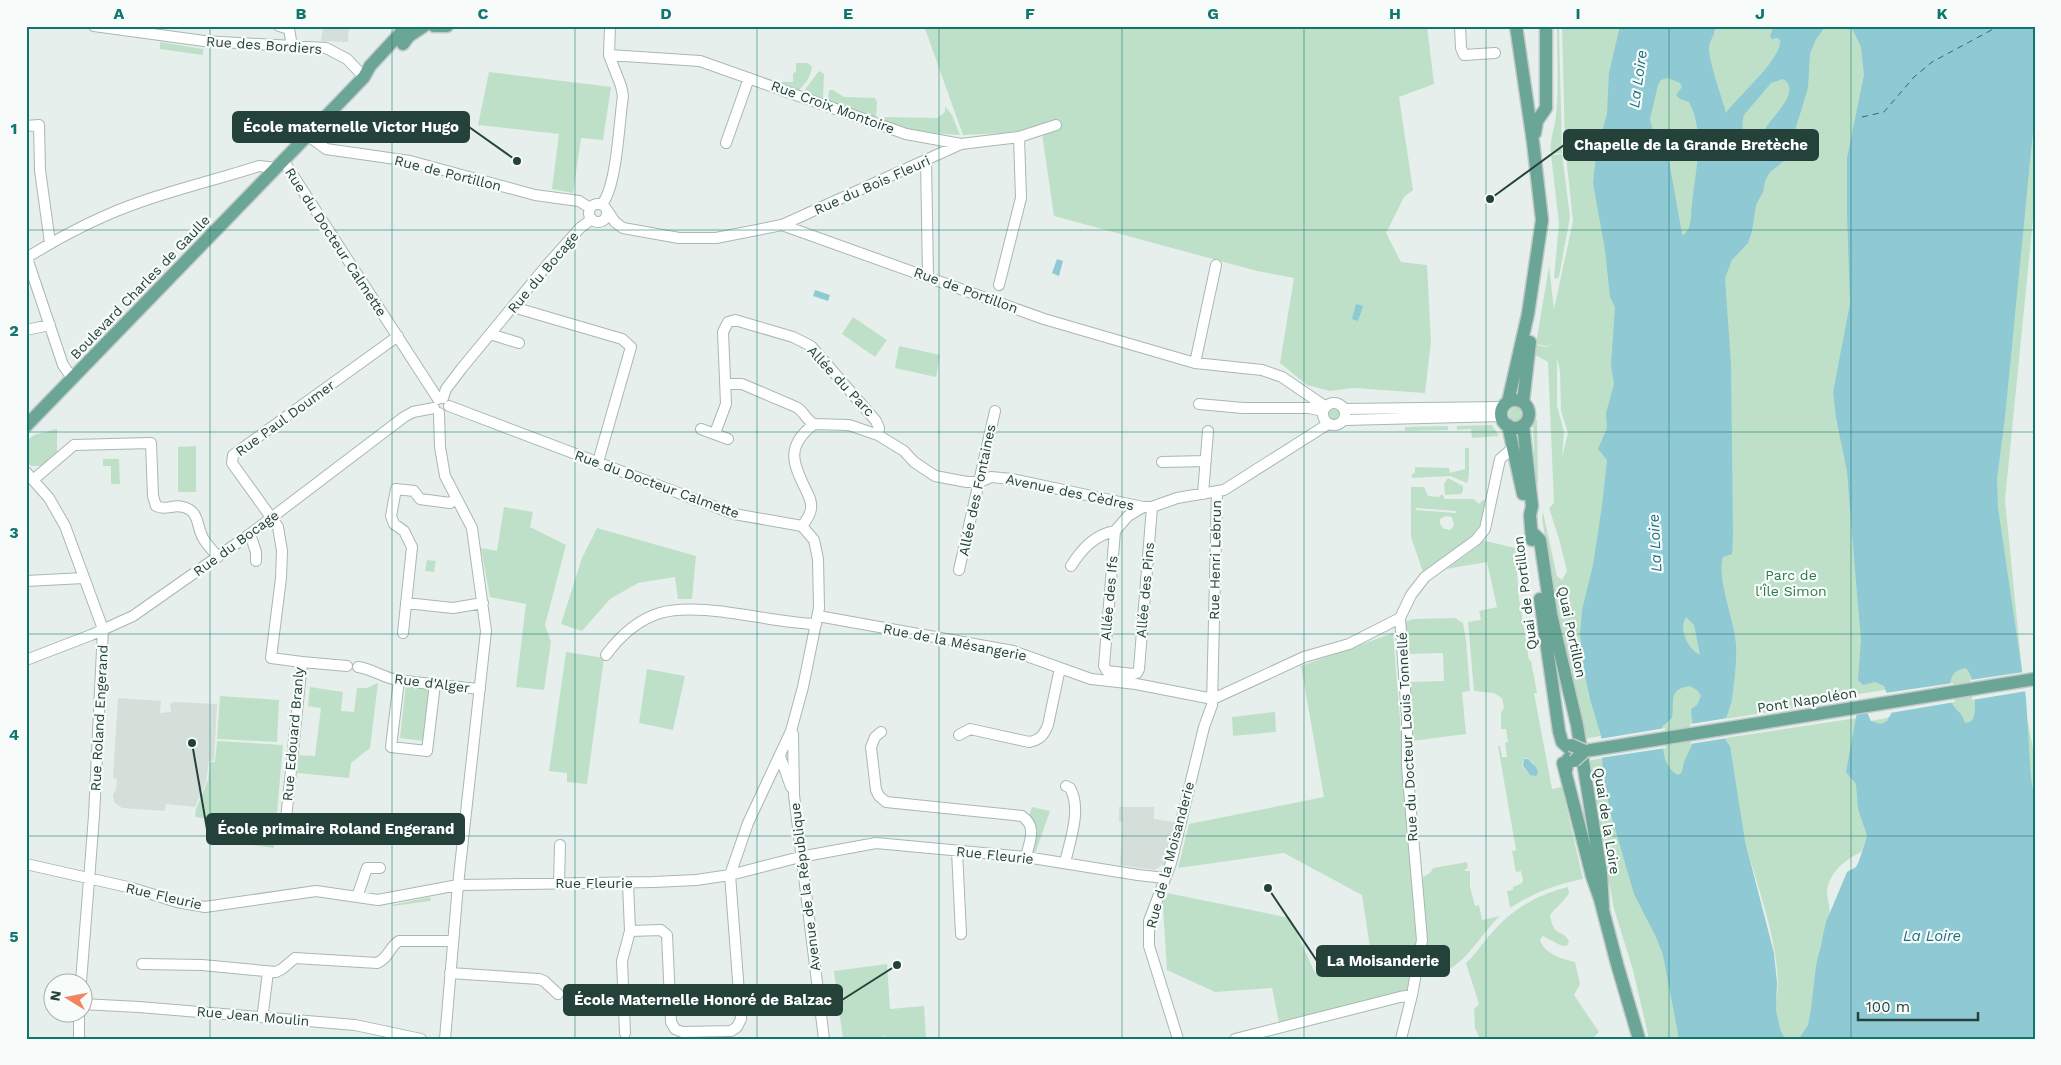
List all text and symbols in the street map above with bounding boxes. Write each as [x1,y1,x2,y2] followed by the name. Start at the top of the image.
[114,4,125,23] text: A
[296,4,307,23] text: B
[478,4,489,23] text: C
[660,4,672,23] text: D
[843,4,853,23] text: E
[1025,4,1035,23] text: F
[1207,4,1219,23] text: G
[1389,4,1401,23] text: H
[1575,4,1581,23] text: I
[1755,4,1765,23] text: J
[1936,4,1948,23] text: K
[206,33,322,57] street label: Rue des Bordiers
[1625,49,1651,109] water label: La Loire
[769,77,897,137] street label: Rue Croix Montoire
[233,112,469,142] callout: École maternelle Victor Hugo
[243,118,459,136] text: École maternelle Victor Hugo
[11,119,17,138] text: 1
[1564,130,1818,160] callout: Chapelle de la Grande Bretèche
[1574,136,1808,154] text: Chapelle de la Grande Bretèche
[393,152,503,194] street label: Rue de Portillon
[812,152,932,218] street label: Rue du Bois Fleuri
[282,165,390,319] street label: Rue du Docteur Calmette
[67,212,213,362] street label: Boulevard Charles de Gaulle
[504,228,582,316] street label: Rue du Bocage
[912,264,1020,316] street label: Rue de Portillon
[9,321,19,340] text: 2
[804,342,878,420] street label: Allée du Parc
[232,377,338,459] street label: Rue Paul Doumer
[955,423,999,557] street label: Allée des Fontaines
[573,447,741,521] street label: Rue du Docteur Calmette
[1004,471,1136,513] street label: Avenue des Cèdres
[1206,500,1224,620] street label: Rue Henri Lebrun
[190,507,282,579] street label: Rue du Bocage
[1644,513,1666,573] water label: La Loire
[9,523,19,542] text: 3
[1510,535,1540,651] street label: Quai de Portillon
[1133,541,1157,639] street label: Allée des Pins
[1097,555,1121,641] street label: Allée des Ifs
[1755,567,1827,599] park label: Parc de l'Île Simon
[1555,585,1589,679] street label: Quai Portillon
[882,620,1028,664] street label: Rue de la Mésangerie
[1394,632,1420,842] street label: Rue du Docteur Louis Tonnellé
[87,644,111,792] street label: Rue Roland Engerand
[279,666,307,802] street label: Rue Edouard Branly
[393,670,471,696] street label: Rue d'Alger
[1756,684,1858,716] street label: Pont Napoléon
[9,725,19,744] text: 4
[1591,767,1623,875] street label: Quai de la Loire
[1143,780,1197,930] street label: Rue de la Moisanderie
[787,802,823,972] street label: Avenue de la République
[207,814,464,844] callout: École primaire Roland Engerand
[218,820,454,838] text: École primaire Roland Engerand
[956,843,1034,867] street label: Rue Fleurie
[555,875,633,891] street label: Rue Fleurie
[124,879,204,913] street label: Rue Fleurie
[9,927,19,946] text: 5
[1903,927,1961,945] water label: La Loire
[1317,946,1449,976] callout: La Moisanderie
[1327,952,1440,970] text: La Moisanderie
[42,972,92,1022] north arrow
[564,985,842,1015] callout: École Maternelle Honoré de Balzac
[46,989,64,1002] text: N
[1858,990,1978,1022] scale bar
[574,991,833,1009] text: École Maternelle Honoré de Balzac
[1866,998,1910,1016] text: 100 m
[196,1003,310,1029] street label: Rue Jean Moulin

